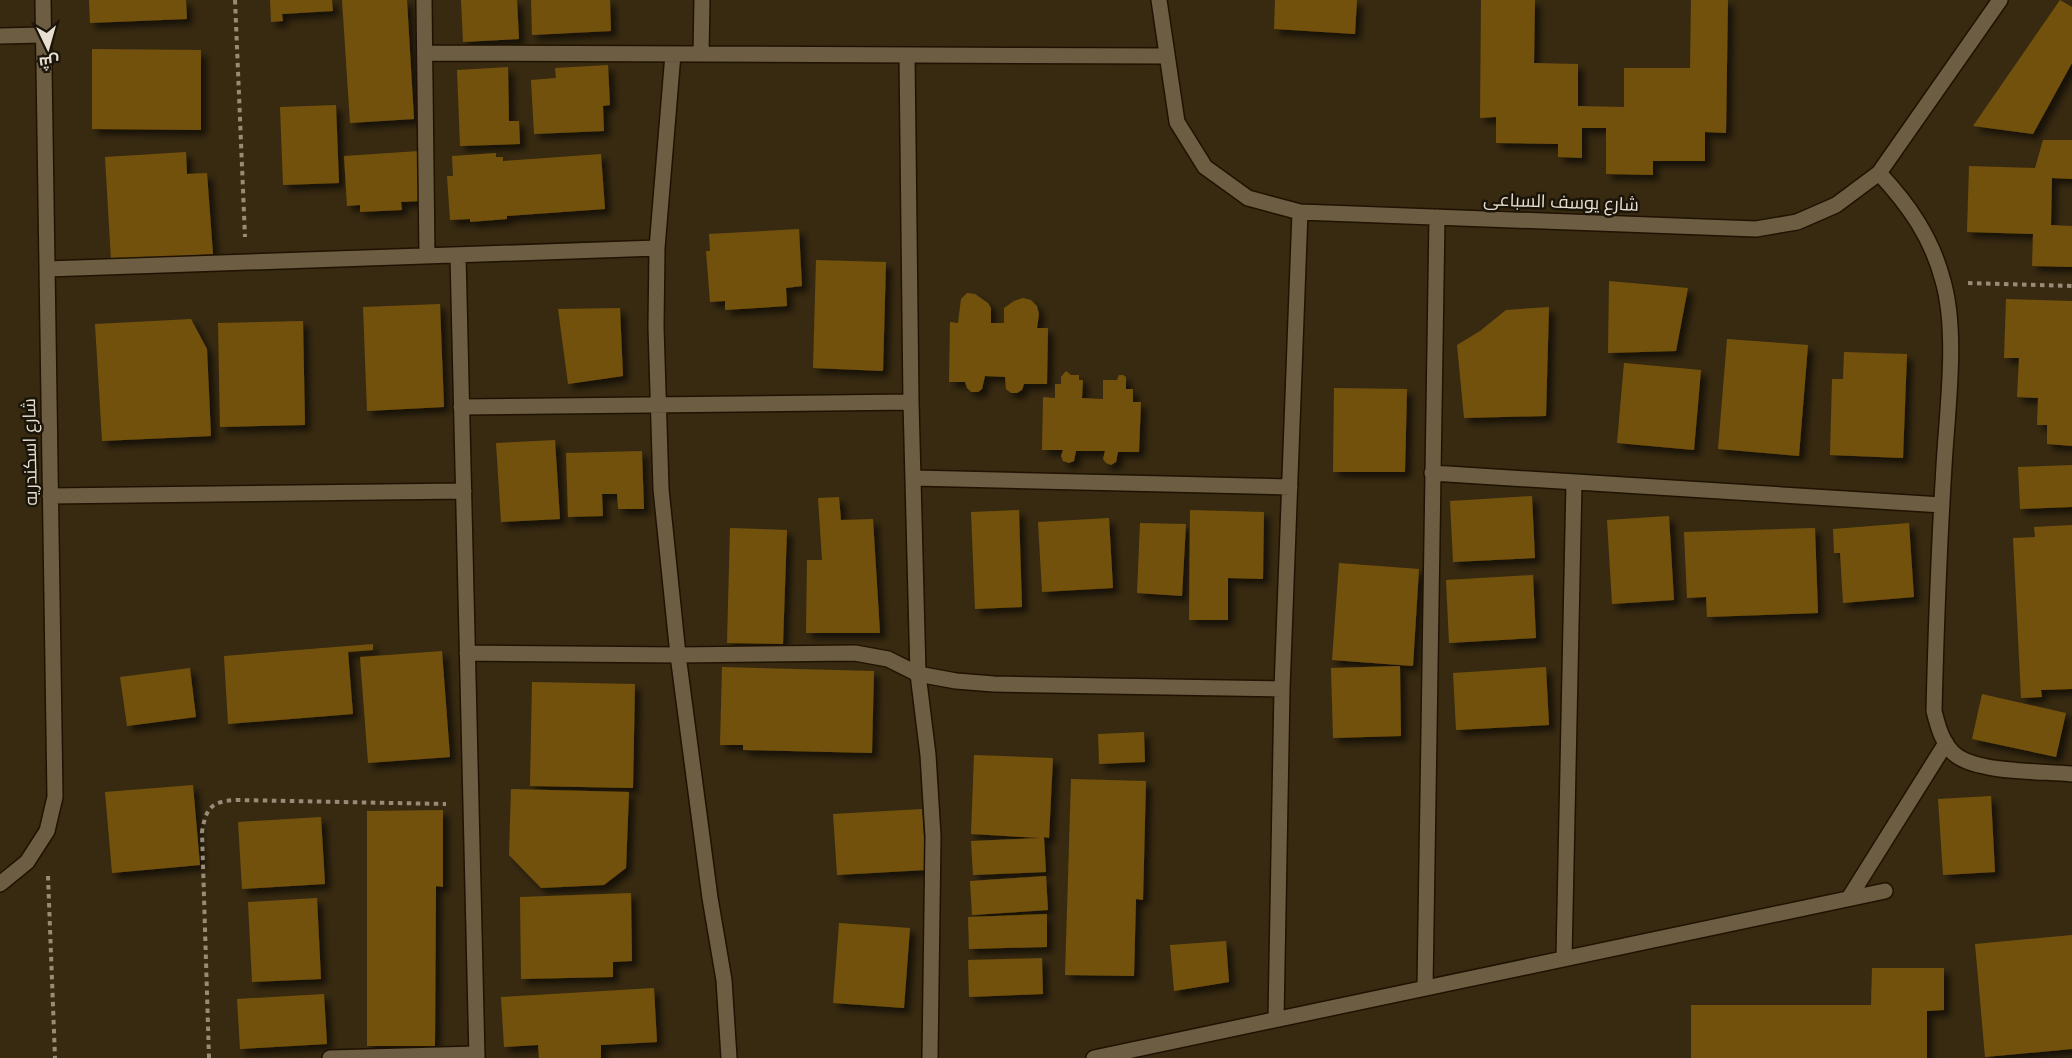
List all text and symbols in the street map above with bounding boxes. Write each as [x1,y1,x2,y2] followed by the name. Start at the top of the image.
[18,18,78,78] north arrow
[38,50,60,74] text: ش
[1483,187,1639,217] street label: شارع يوسف السباعى
[17,398,43,506] street label: شارع اسكندريه

